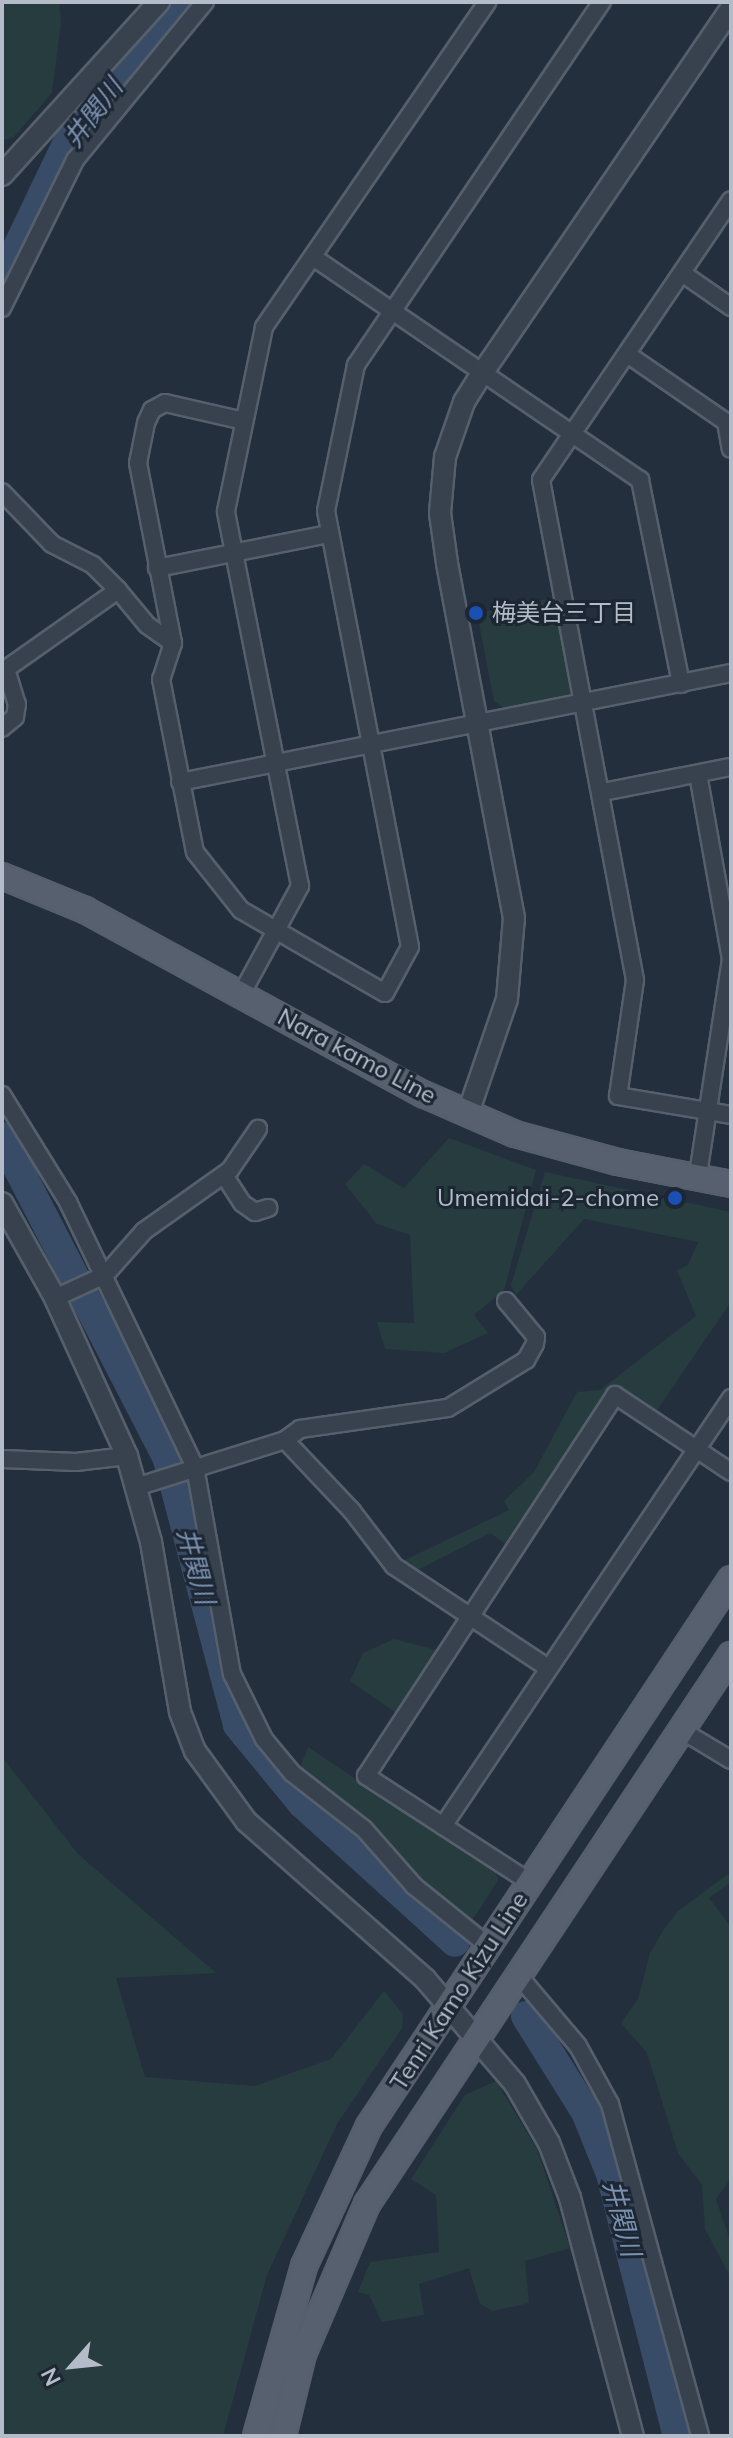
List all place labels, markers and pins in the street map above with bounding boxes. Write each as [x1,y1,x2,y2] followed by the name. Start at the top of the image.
[492,599,636,627] place label: 梅美台三丁目
[467,604,485,622] marker: 梅美台三丁目
[437,1184,659,1212] place label: Umemidai-2-chome
[666,1189,684,1207] marker: Umemidai-2-chome

